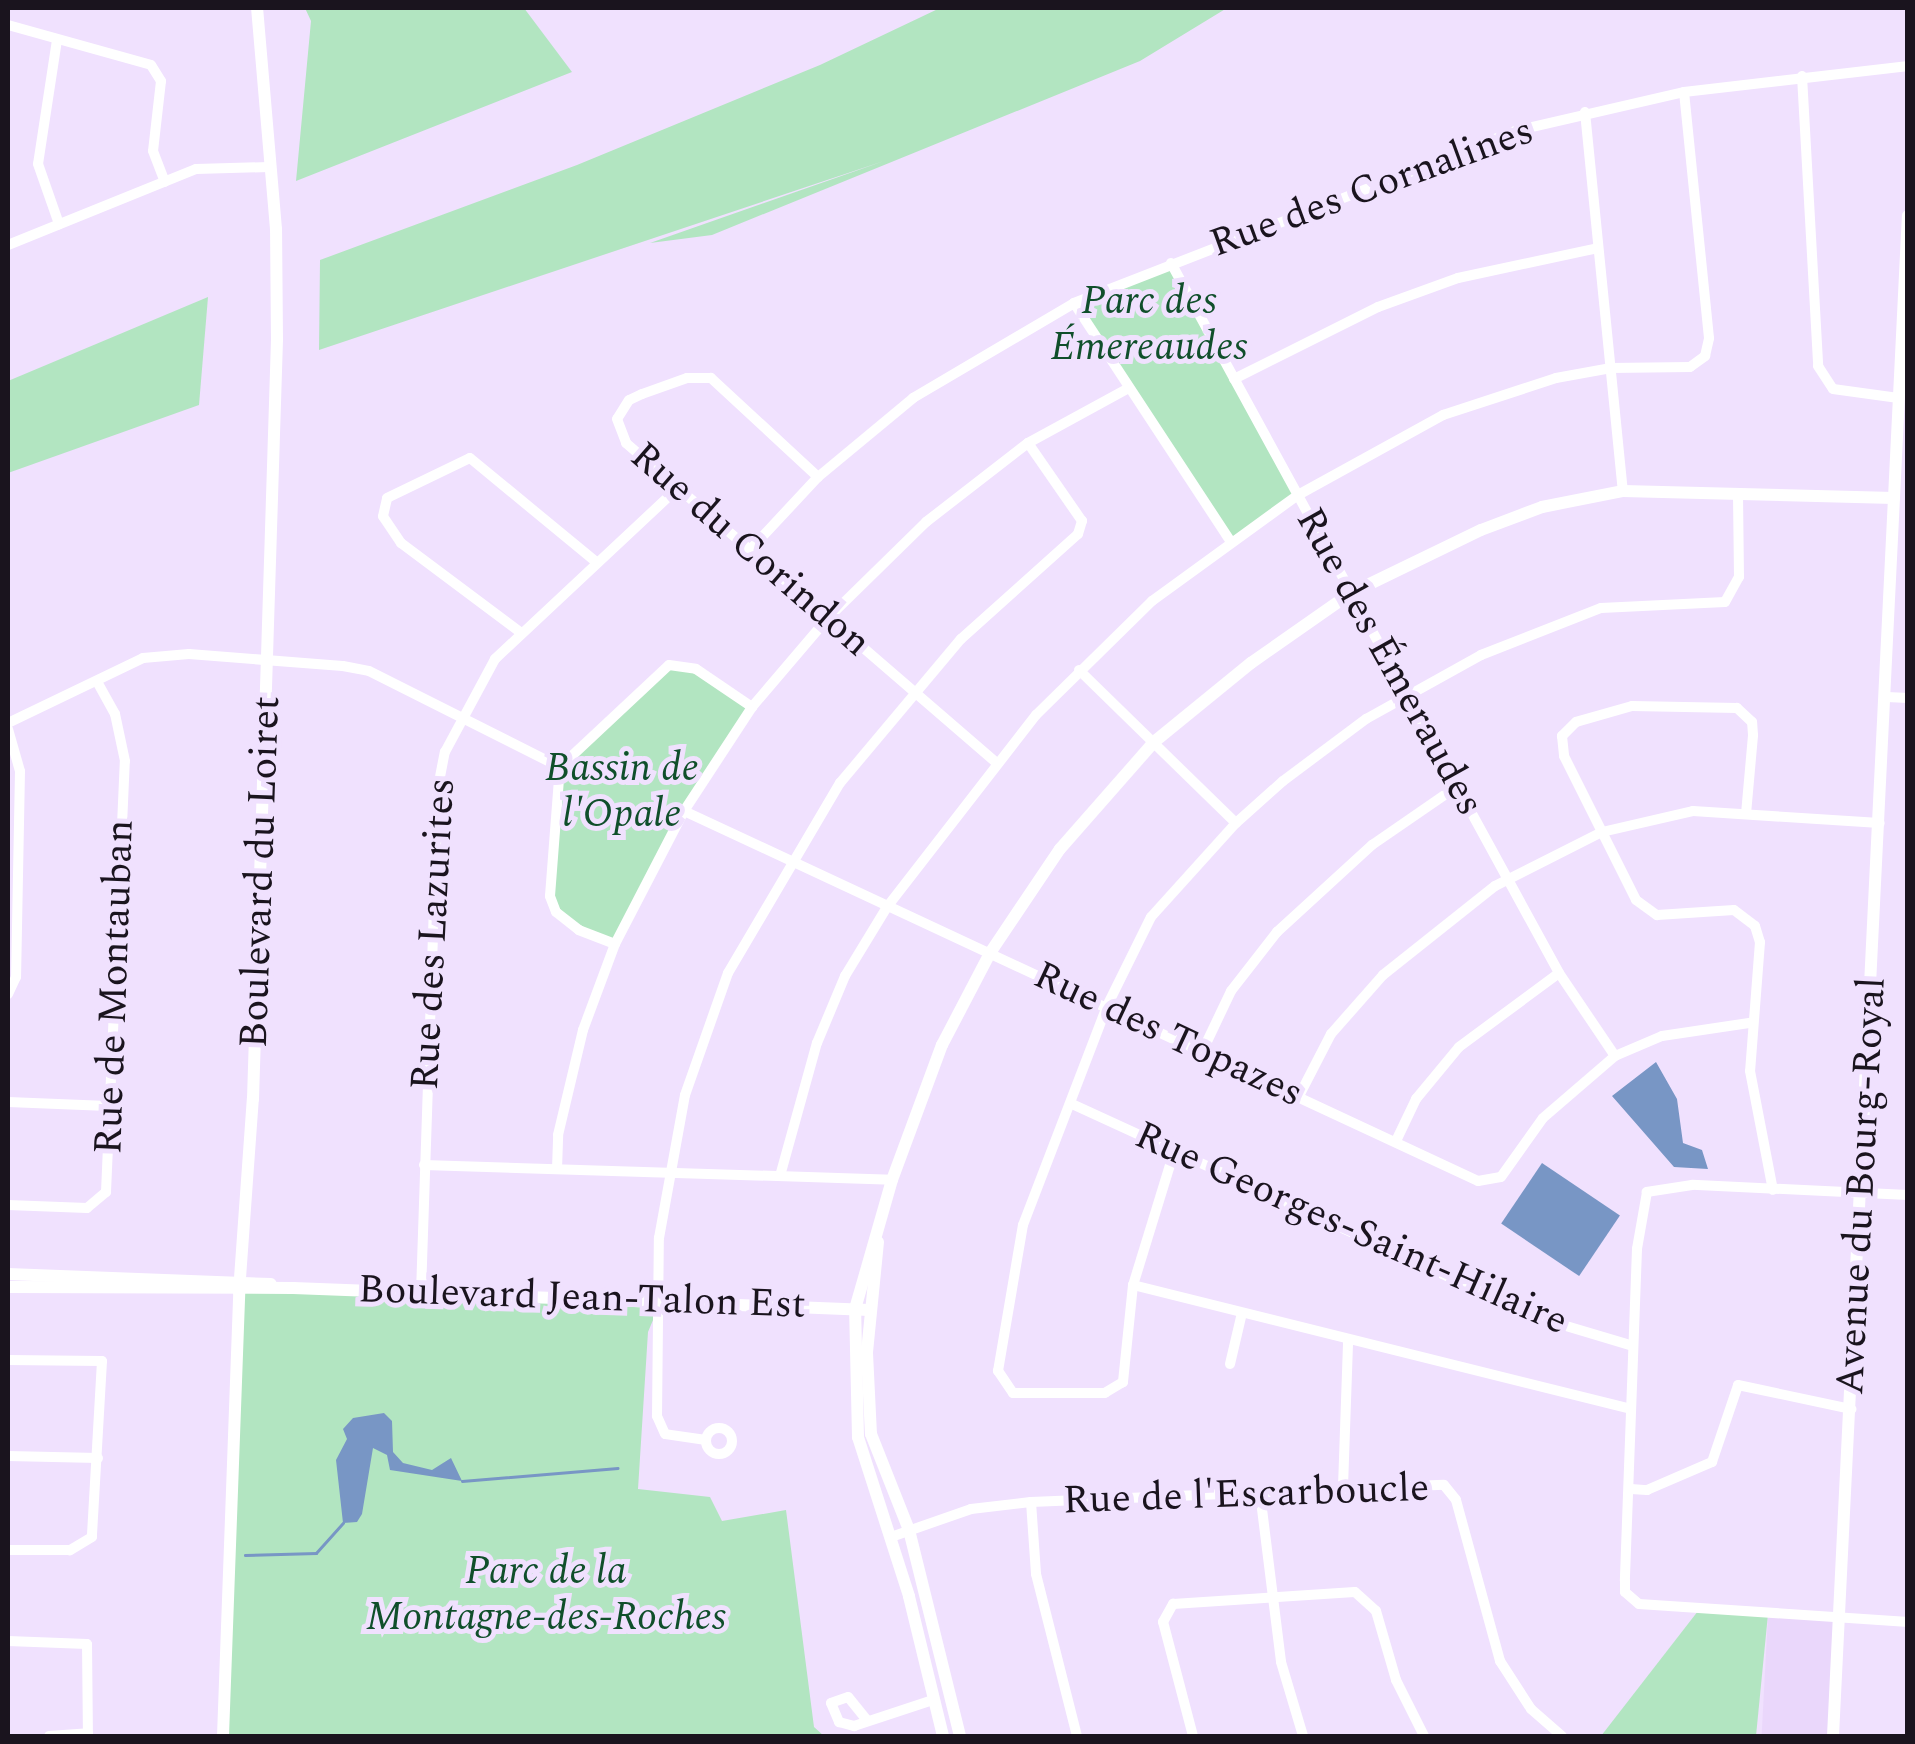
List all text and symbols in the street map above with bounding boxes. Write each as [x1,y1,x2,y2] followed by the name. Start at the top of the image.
[1204,107,1540,269] street label: Rue des Cornalines
[1051,278,1247,372] park label: Parc des Émereaudes
[620,433,880,667] street label: Rue du Corindon
[1285,500,1493,824] street label: Rue des Émeraudes
[231,695,291,1049] street label: Boulevard du Loiret
[545,745,699,839] park label: Bassin de l'Opale
[402,777,466,1091] street label: Rue des Lazurites
[85,819,145,1155] street label: Rue de Montauban
[1026,952,1310,1118] street label: Rue des Topazes
[1827,976,1897,1396] street label: Avenue du Bourg-Royal
[1127,1112,1575,1346] street label: Rue Georges-Saint-Hilaire
[357,1266,807,1330] street label: Boulevard Jean-Talon Est
[1062,1465,1430,1525] street label: Rue de l'Escarboucle
[366,1548,726,1642] park label: Parc de la Montagne-des-Roches

